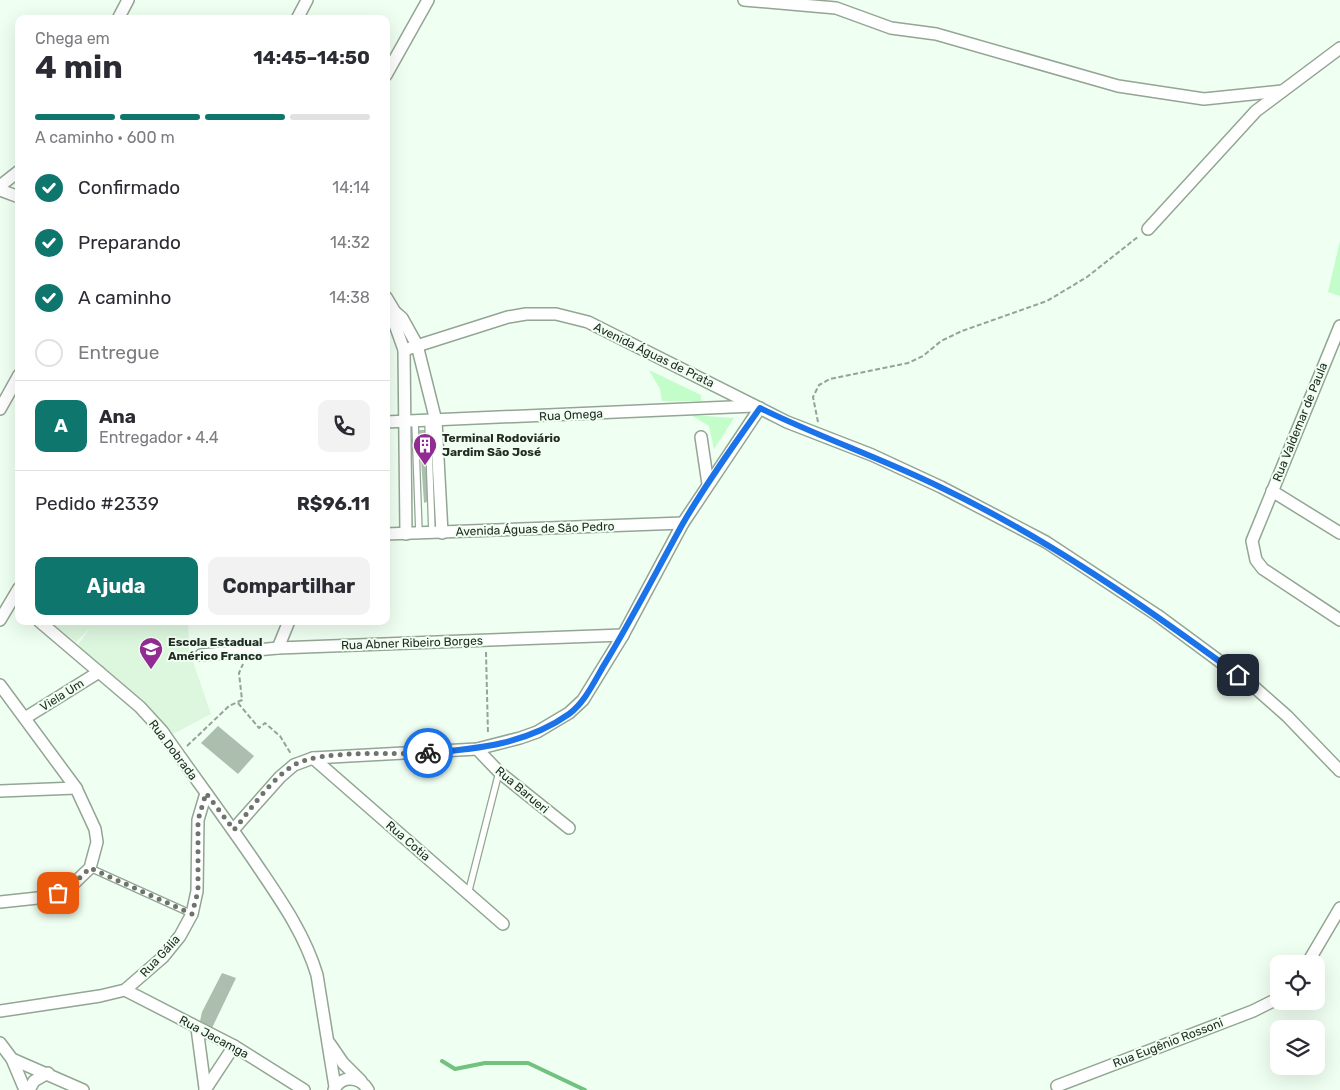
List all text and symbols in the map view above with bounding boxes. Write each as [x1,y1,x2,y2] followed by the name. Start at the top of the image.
[35,29,110,48] text: Chega em
[253,46,370,69] text: 14:45–14:50
[35,48,123,86] text: 4 min
[35,128,175,147] text: A caminho · 600 m
[35,174,63,202] icon: check
[78,176,180,199] text: Confirmado
[332,178,370,197] text: 14:14
[35,229,63,257] icon: check
[78,231,181,254] text: Preparando
[330,233,370,252] text: 14:32
[35,284,63,312] icon: check
[78,286,171,309] text: A caminho
[329,288,370,307] text: 14:38
[591,320,717,390] street label: Avenida Águas de Prata
[78,341,159,364] text: Entregue
[1270,360,1330,484] street label: Rua Valdemar de Paula
[318,400,370,452] button: phone
[99,405,136,428] text: Ana
[539,406,603,424] street label: Rua Omega
[54,414,68,437] text: A
[99,428,219,447] text: Entregador · 4.4
[442,431,560,459] place label: Terminal Rodoviário Jardim São José
[412,432,438,466] building icon: Terminal Rodoviário Jardim São José
[35,492,159,515] text: Pedido #2339
[297,492,370,515] text: R$96.11
[455,519,615,539] street label: Avenida Águas de São Pedro
[35,557,198,615] button: Ajuda
[208,557,370,615] button: Compartilhar
[341,634,483,652] street label: Rua Abner Ribeiro Borges
[168,635,263,663] place label: Escola Estadual Américo Franco
[138,636,164,670] school or university icon: Escola Estadual Américo Franco
[1217,654,1259,696] pin
[1224,661,1252,689] icon: home
[38,676,86,714] street label: Viela Um
[146,717,200,783] street label: Rua Dobrada
[403,728,453,778] courier
[414,739,442,767] icon: bike
[493,764,552,816] street label: Rua Barueri
[383,818,433,864] street label: Rua Cotia
[37,872,79,914] pin
[44,879,72,907] icon: bag
[137,932,183,980] street label: Rua Gália
[1270,955,1325,1075] map controls
[1270,955,1325,1010] button: locate
[177,1013,251,1061] street label: Rua Jacamga
[1111,1015,1225,1070] street label: Rua Eugênio Rossoni
[1270,1020,1325,1075] button: layers

